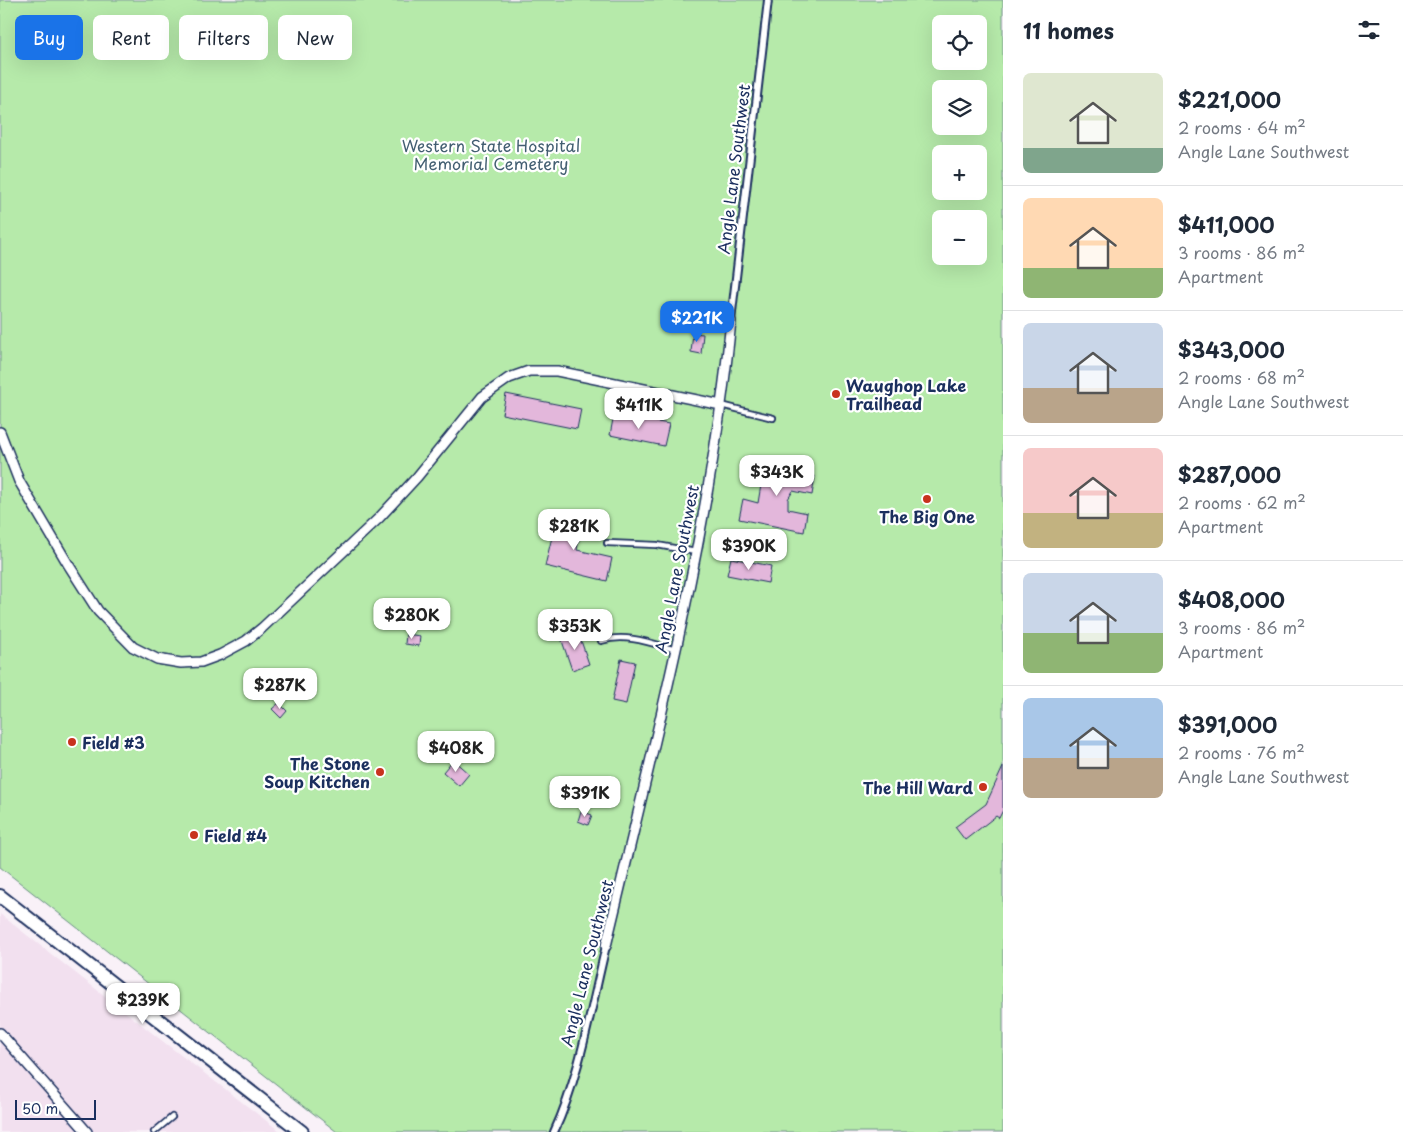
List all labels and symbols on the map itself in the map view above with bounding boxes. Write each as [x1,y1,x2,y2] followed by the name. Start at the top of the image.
[711,83,755,255] street label: Angle Lane Southwest
[402,133,580,175] park label: Western State Hospital Memorial Cemetery
[662,300,732,343] pin: $221K
[846,373,967,415] place label: Waughop Lake Trailhead
[604,388,674,430] pin: $411K
[830,388,842,400] marker: Waughop Lake Trailhead
[742,454,812,497] pin: $343K
[648,483,704,655] street label: Angle Lane Southwest
[921,493,933,505] marker: The Big One
[879,504,975,528] place label: The Big One
[539,508,609,551] pin: $281K
[714,528,784,571] pin: $390K
[377,598,447,640] pin: $280K
[540,608,610,651] pin: $353K
[245,668,315,710] pin: $287K
[82,730,145,754] place label: Field #3
[421,730,491,773] pin: $408K
[66,736,78,748] marker: Field #3
[264,751,370,793] place label: The Stone Soup Kitchen
[374,766,386,778] marker: The Stone Soup Kitchen
[863,775,973,799] place label: The Hill Ward
[550,776,620,818] pin: $391K
[977,781,989,793] marker: The Hill Ward
[204,823,267,847] place label: Field #4
[188,829,200,841] marker: Field #4
[554,877,618,1049] street label: Angle Lane Southwest
[108,982,178,1025] pin: $239K
[15,1097,96,1120] scale bar

